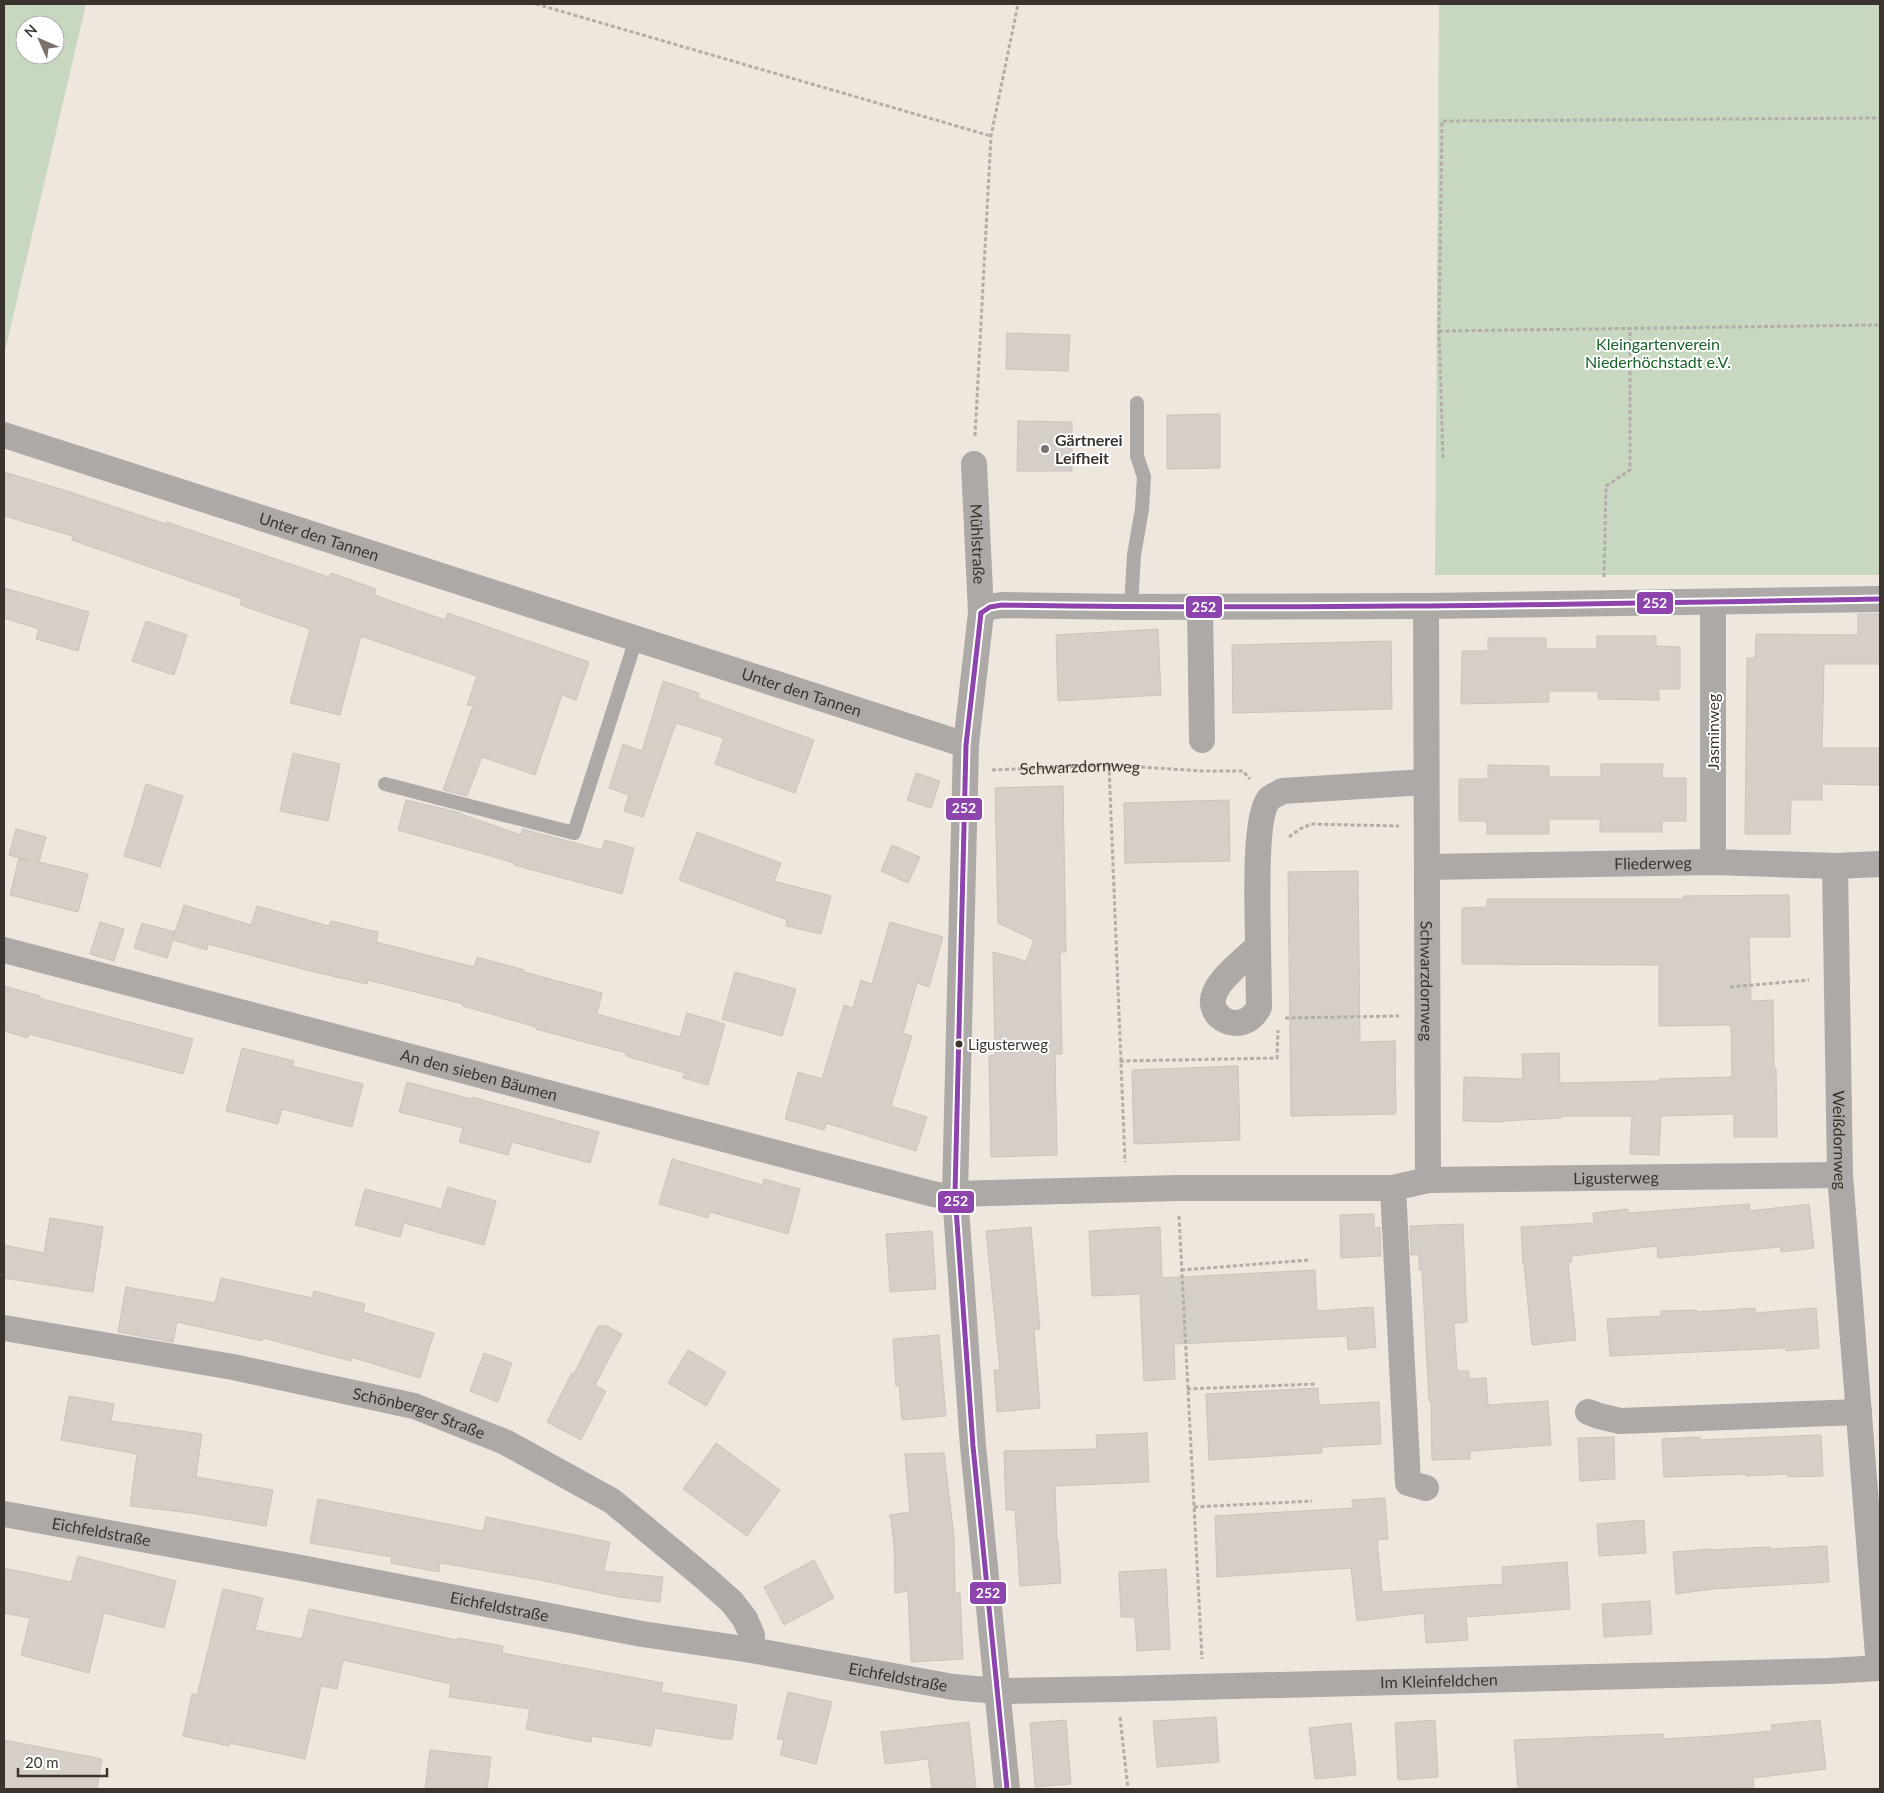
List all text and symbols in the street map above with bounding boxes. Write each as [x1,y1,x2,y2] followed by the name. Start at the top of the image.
[15,15,65,65] north arrow
[21,21,40,40] text: N
[1585,334,1731,371] park label: Kleingartenverein Niederhöchstadt e.V.
[1055,430,1123,467] place label: Gärtnerei Leifheit
[1039,443,1051,455] marker: Gärtnerei Leifheit
[967,503,990,585] street label: Mühlstraße
[257,508,382,564] street label: Unter den Tannen
[1636,591,1674,615] line badge: 252
[1643,594,1667,611] text: 252
[1185,595,1223,619] line badge: 252
[1192,598,1216,615] text: 252
[739,663,864,720] street label: Unter den Tannen
[1703,694,1722,770] street label: Jasminweg
[1019,755,1141,778] street label: Schwarzdornweg
[945,797,983,821] line badge: 252
[952,799,976,816] text: 252
[1614,852,1692,873] street label: Fliederweg
[1417,921,1437,1041] street label: Schwarzdornweg
[968,1035,1048,1053] place label: Ligusterweg
[954,1039,964,1049] marker: Ligusterweg
[398,1045,560,1104] street label: An den sieben Bäumen
[1830,1090,1851,1190] street label: Weißdornweg
[1573,1167,1659,1187] street label: Ligusterweg
[937,1190,975,1214] line badge: 252
[944,1192,968,1209] text: 252
[351,1383,488,1442] street label: Schönberger Straße
[51,1513,152,1549] street label: Eichfeldstraße
[969,1581,1007,1605] line badge: 252
[976,1584,1000,1601] text: 252
[449,1587,551,1625] street label: Eichfeldstraße
[847,1658,949,1695] street label: Eichfeldstraße
[1380,1669,1498,1691] street label: Im Kleinfeldchen
[18,1746,106,1778] scale bar
[25,1753,59,1771] text: 20 m

